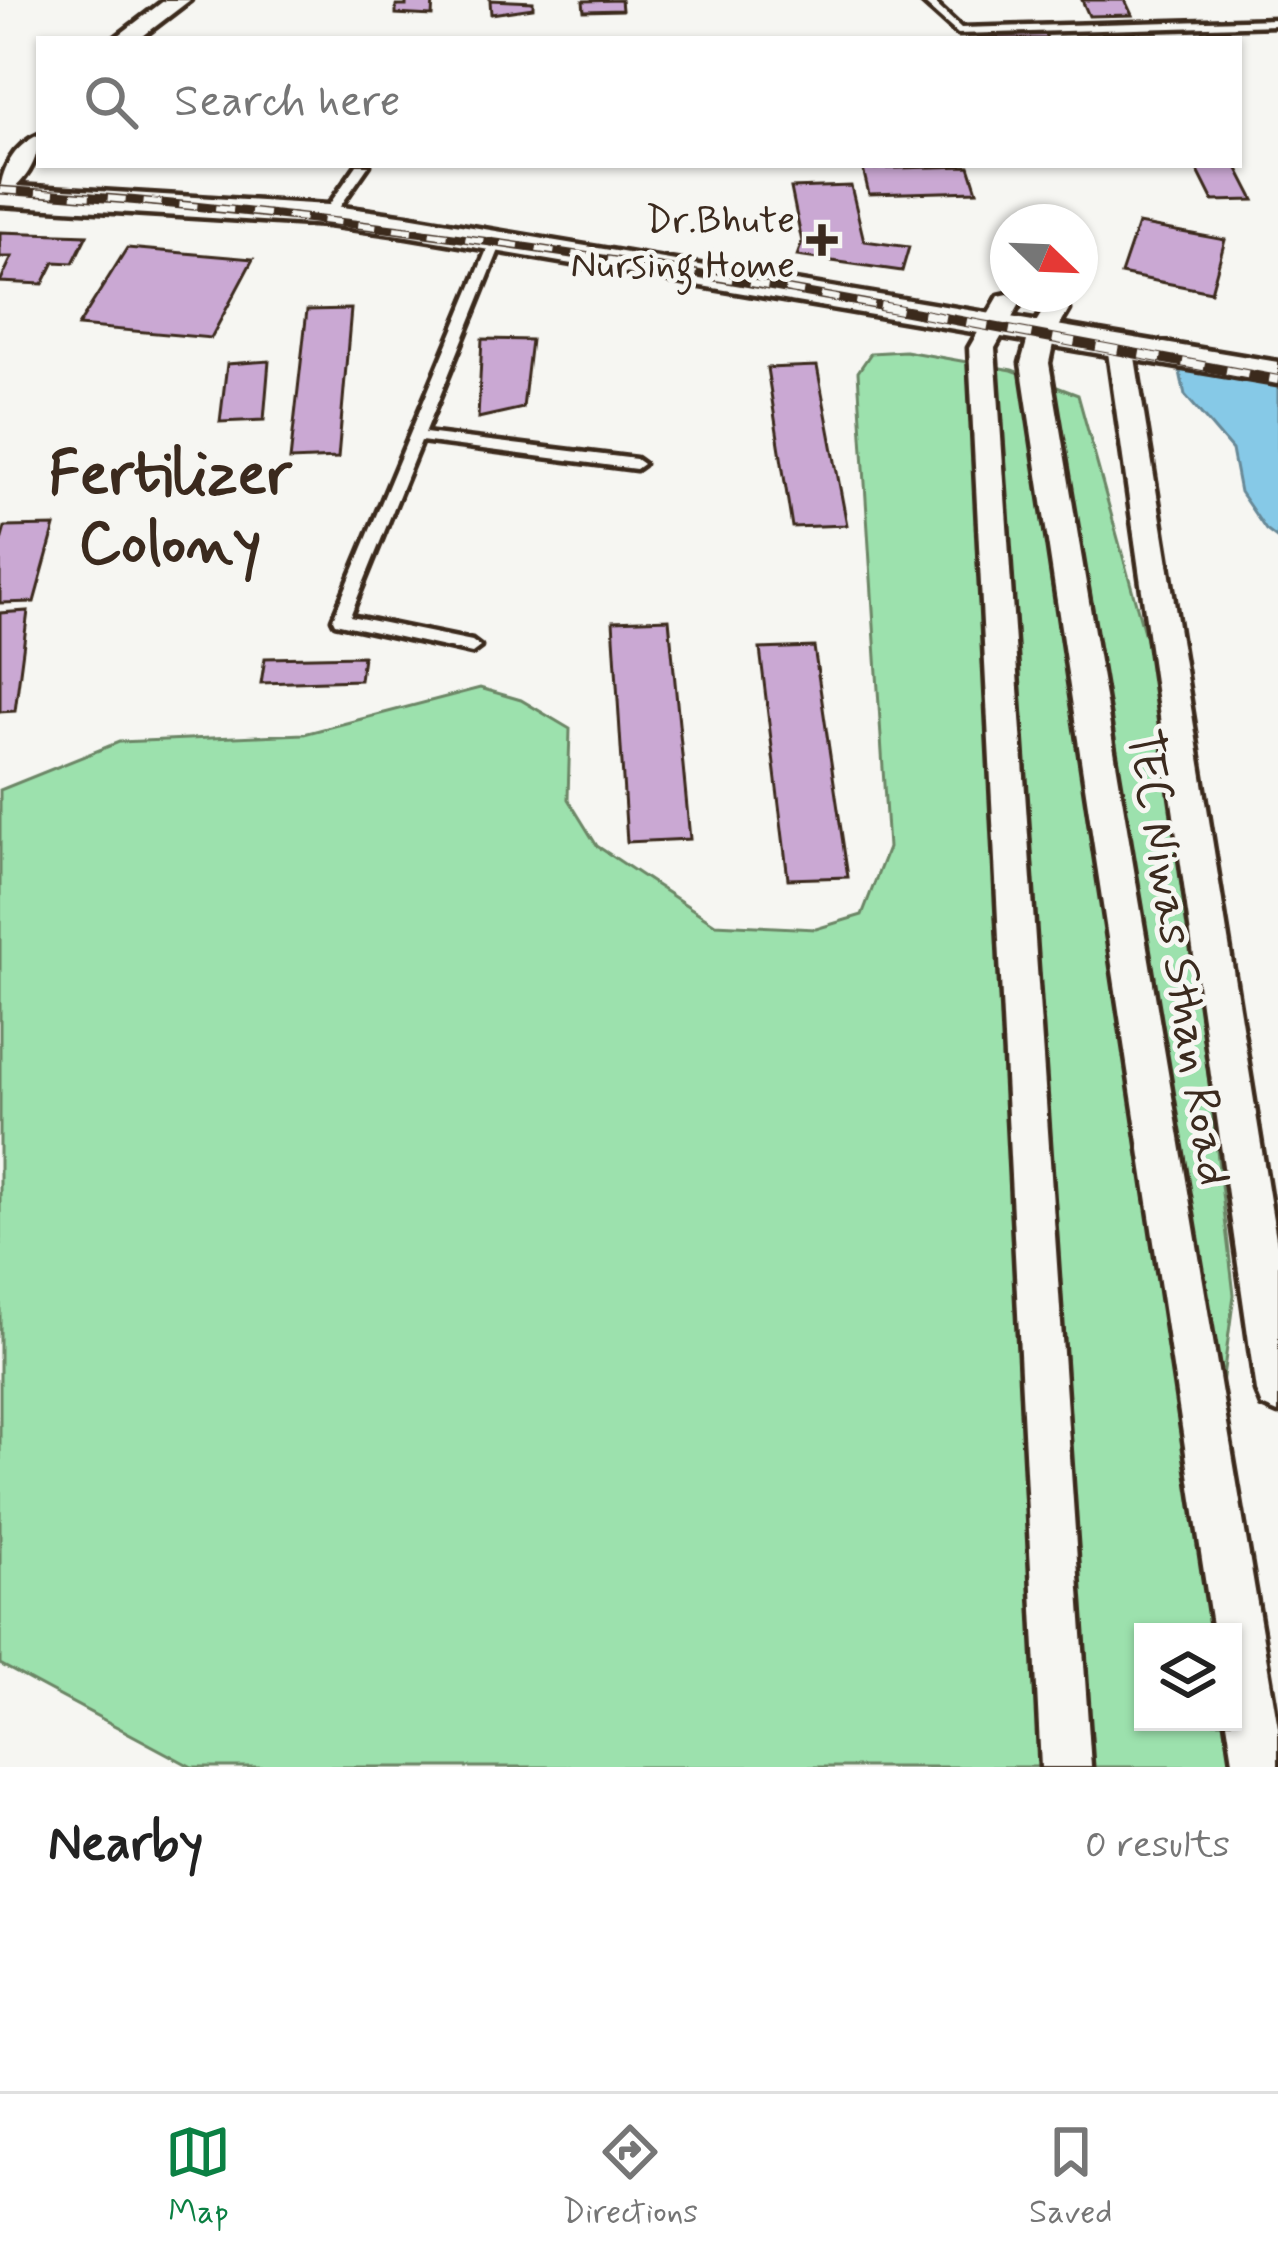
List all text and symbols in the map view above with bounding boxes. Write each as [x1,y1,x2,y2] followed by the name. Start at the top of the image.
[36,36,1242,168] search box
[78,69,144,135] icon: search
[174,73,401,132] text: Search here
[570,196,795,295] place label: Dr.Bhute Nursing Home
[990,204,1098,312] north arrow
[806,224,838,256] marker: Dr.Bhute Nursing Home
[48,437,293,585] district label: Fertilizer Colony
[1110,725,1245,1190] street label: TEC Niwas Sthan Road
[1134,1623,1242,1731] map controls
[1134,1623,1242,1731] button: layers
[48,1812,203,1878] text: Nearby
[1085,1820,1230,1871] text: 0 results
[165,2119,231,2235] tab: Map
[562,2119,698,2235] tab: Directions
[1029,2119,1113,2235] tab: Saved

